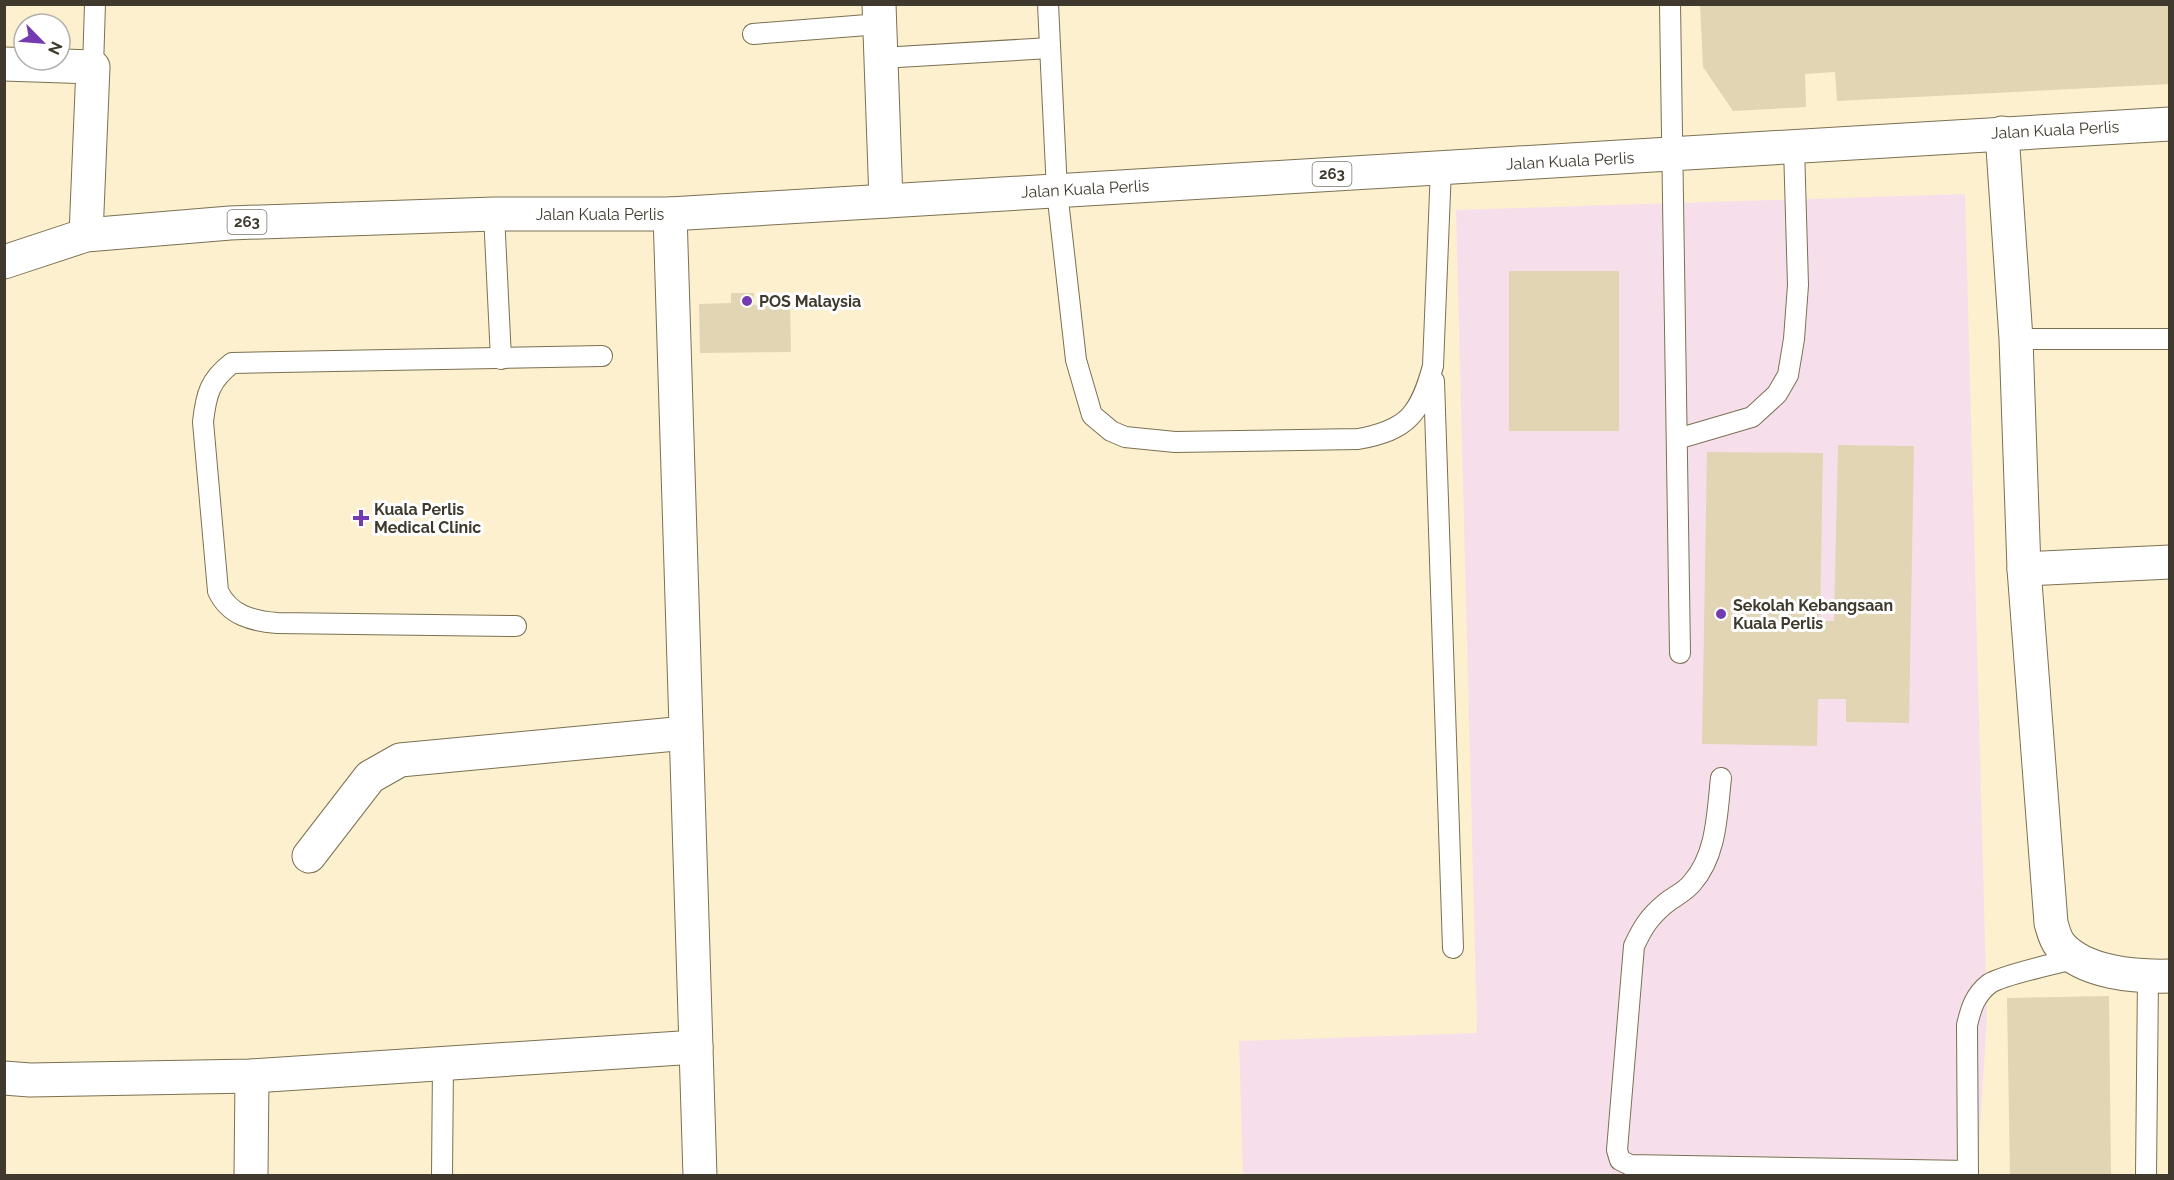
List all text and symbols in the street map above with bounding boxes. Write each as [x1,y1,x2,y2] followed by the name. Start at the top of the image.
[12,12,72,72] north arrow
[44,39,66,58] text: N
[1990,117,2120,143] street label: Jalan Kuala Perlis
[1505,148,1635,174] street label: Jalan Kuala Perlis
[1312,162,1352,186] road number: 263
[1020,176,1150,202] street label: Jalan Kuala Perlis
[536,205,665,224] street label: Jalan Kuala Perlis
[228,210,266,234] road number: 263
[759,292,861,311] place label: POS Malaysia
[740,294,754,308] marker: POS Malaysia
[374,500,481,537] place label: Kuala Perlis Medical Clinic
[352,509,370,527] marker: Kuala Perlis Medical Clinic
[1733,596,1893,633] place label: Sekolah Kebangsaan Kuala Perlis
[1714,607,1728,621] marker: Sekolah Kebangsaan Kuala Perlis

